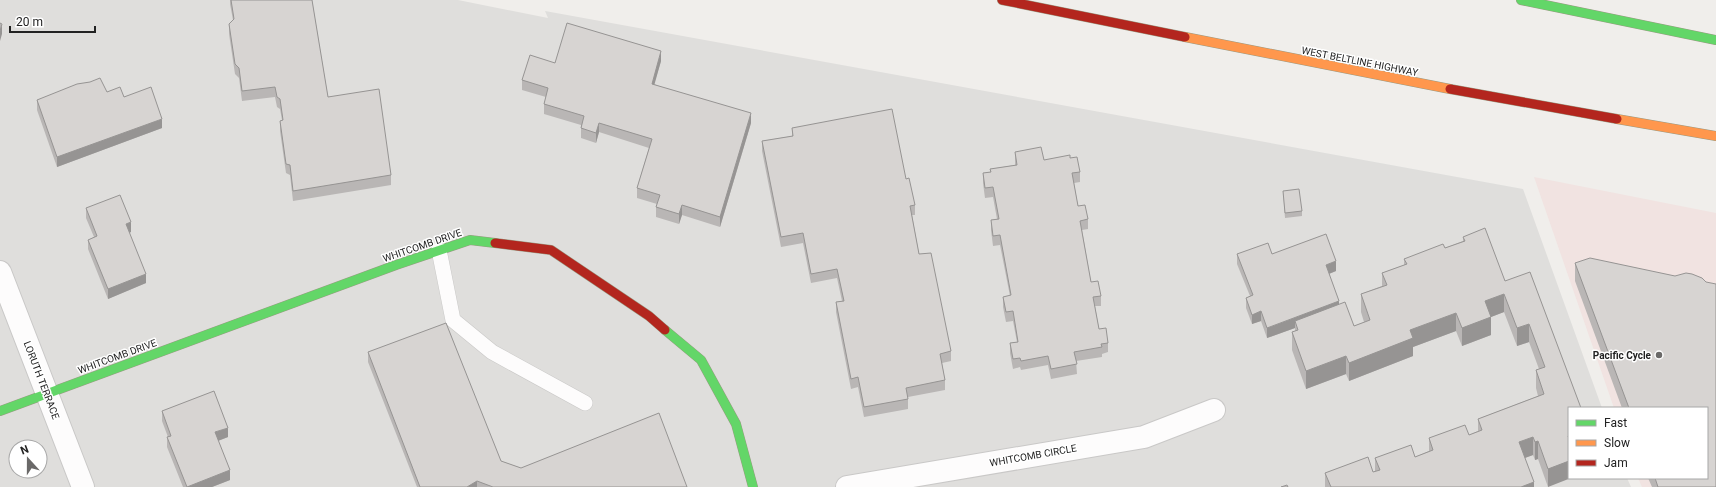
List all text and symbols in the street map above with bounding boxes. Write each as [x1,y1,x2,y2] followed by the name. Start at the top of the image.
[10,8,95,34] scale bar
[16,15,43,29] text: 20 m
[1301,45,1419,78] street label: WEST BELTLINE HIGHWAY
[381,227,463,264] street label: WHITCOMB DRIVE
[76,337,158,376] street label: WHITCOMB DRIVE
[22,340,62,421] street label: LORUTH TERRACE
[1593,350,1652,361] place label: Pacific Cycle
[1654,350,1664,360] marker: Pacific Cycle
[1568,407,1708,479] legend
[1604,416,1627,430] text: Fast
[1604,436,1630,450] text: Slow
[8,439,48,479] north arrow
[989,442,1078,469] street label: WHITCOMB CIRCLE
[19,443,31,458] text: N
[1604,456,1628,470] text: Jam

